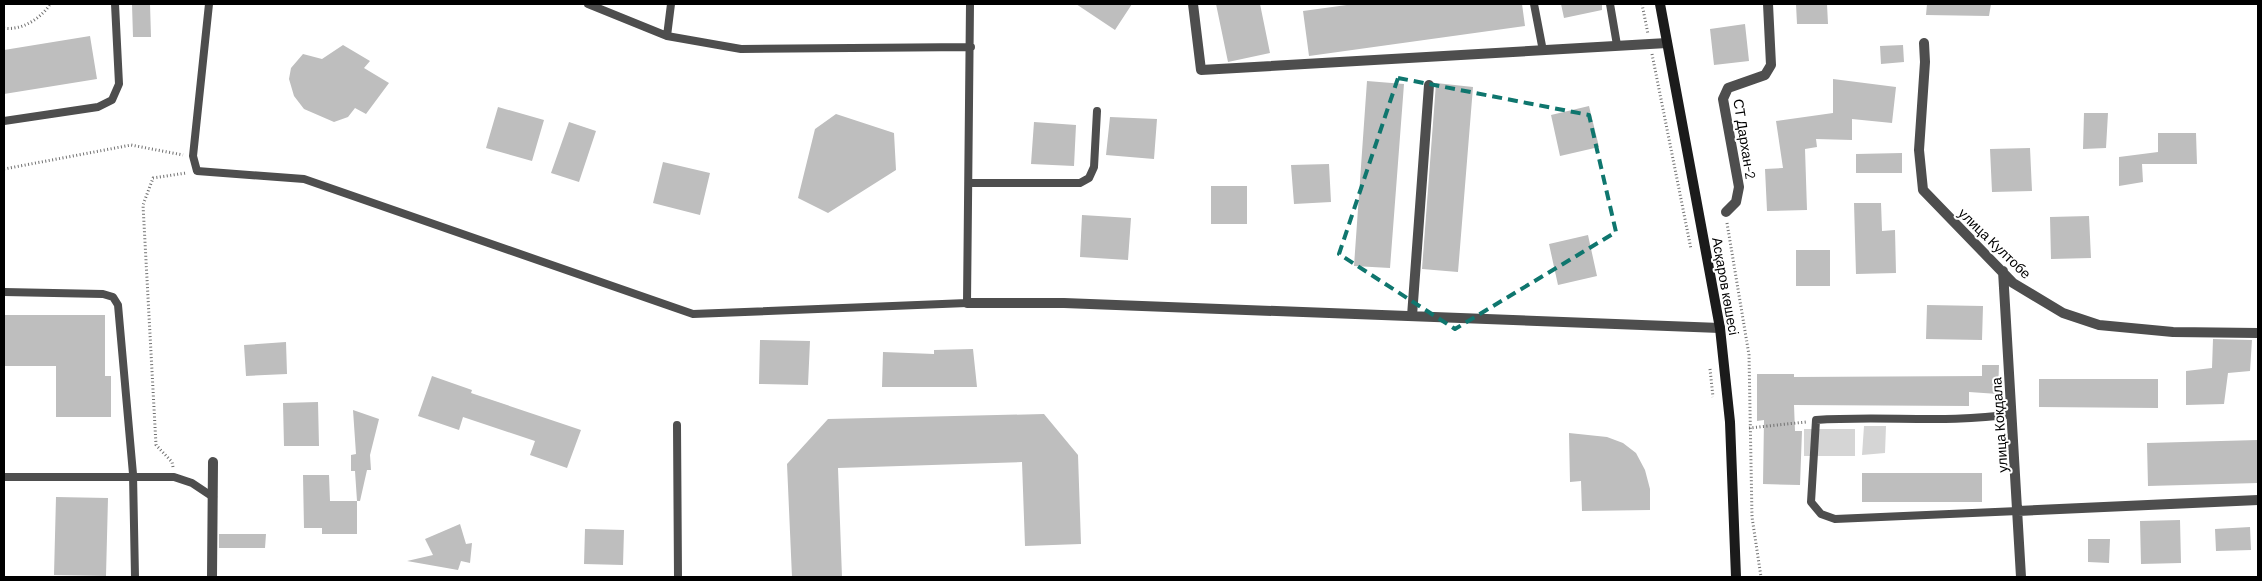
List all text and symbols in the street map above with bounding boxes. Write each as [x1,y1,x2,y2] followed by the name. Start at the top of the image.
[1730,98,1760,180] street label: СТ Дархан-2
[1955,204,2035,282] street label: улица Култобе
[1709,236,1743,336] street label: Асқаров көшесі
[1987,377,2011,473] street label: улица Кокдала

